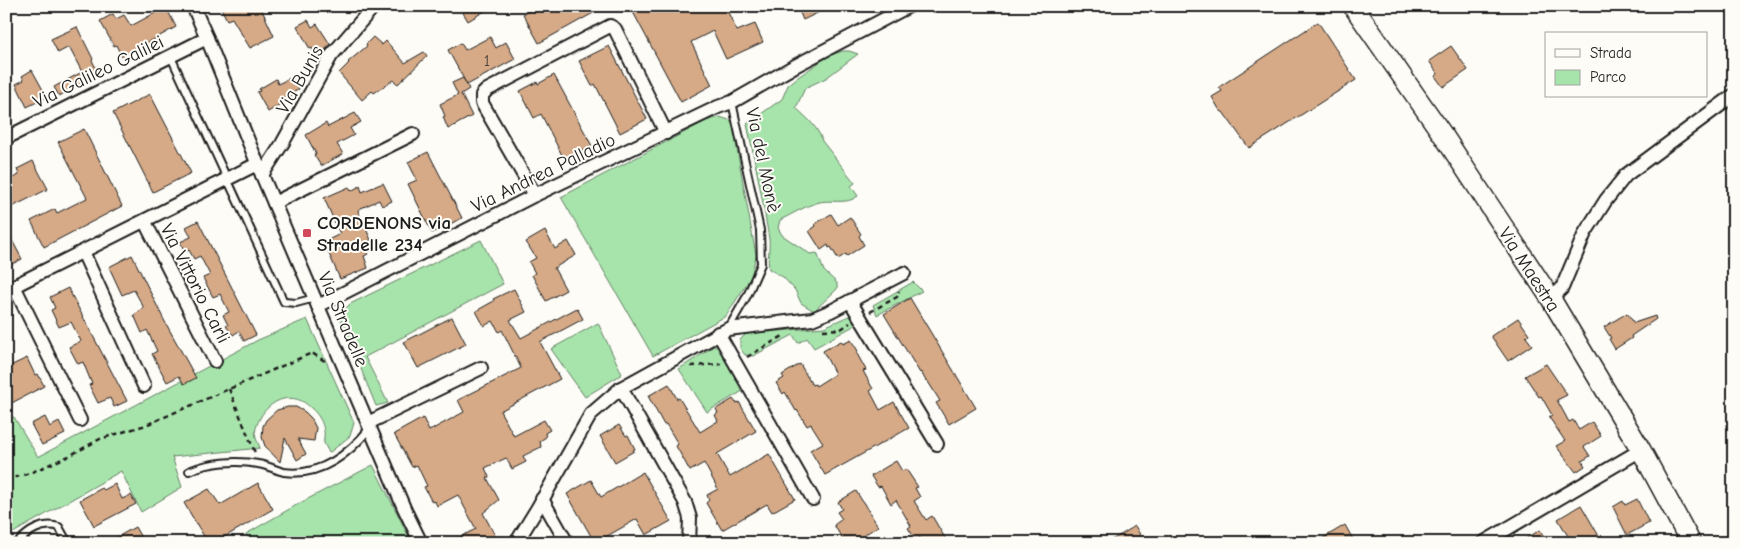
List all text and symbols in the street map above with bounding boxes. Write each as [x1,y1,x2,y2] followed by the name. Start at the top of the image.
[30,31,167,113] street label: Via Galileo Galilei
[1545,32,1708,98] legend
[272,42,328,117] street label: Via Bunis
[1590,44,1632,62] text: Strada
[484,52,490,70] house number: 1
[1590,68,1626,86] text: Parco
[741,106,785,215] street label: Via del Monè
[468,129,619,217] street label: Via Andrea Palladio
[317,212,451,256] place label: CORDENONS via Stradelle 234
[156,220,235,347] street label: Via Vittorio Carli
[1494,223,1565,316] street label: Via Maestra
[301,227,313,239] marker: CORDENONS via Stradelle 234
[313,269,373,370] street label: Via Stradelle

